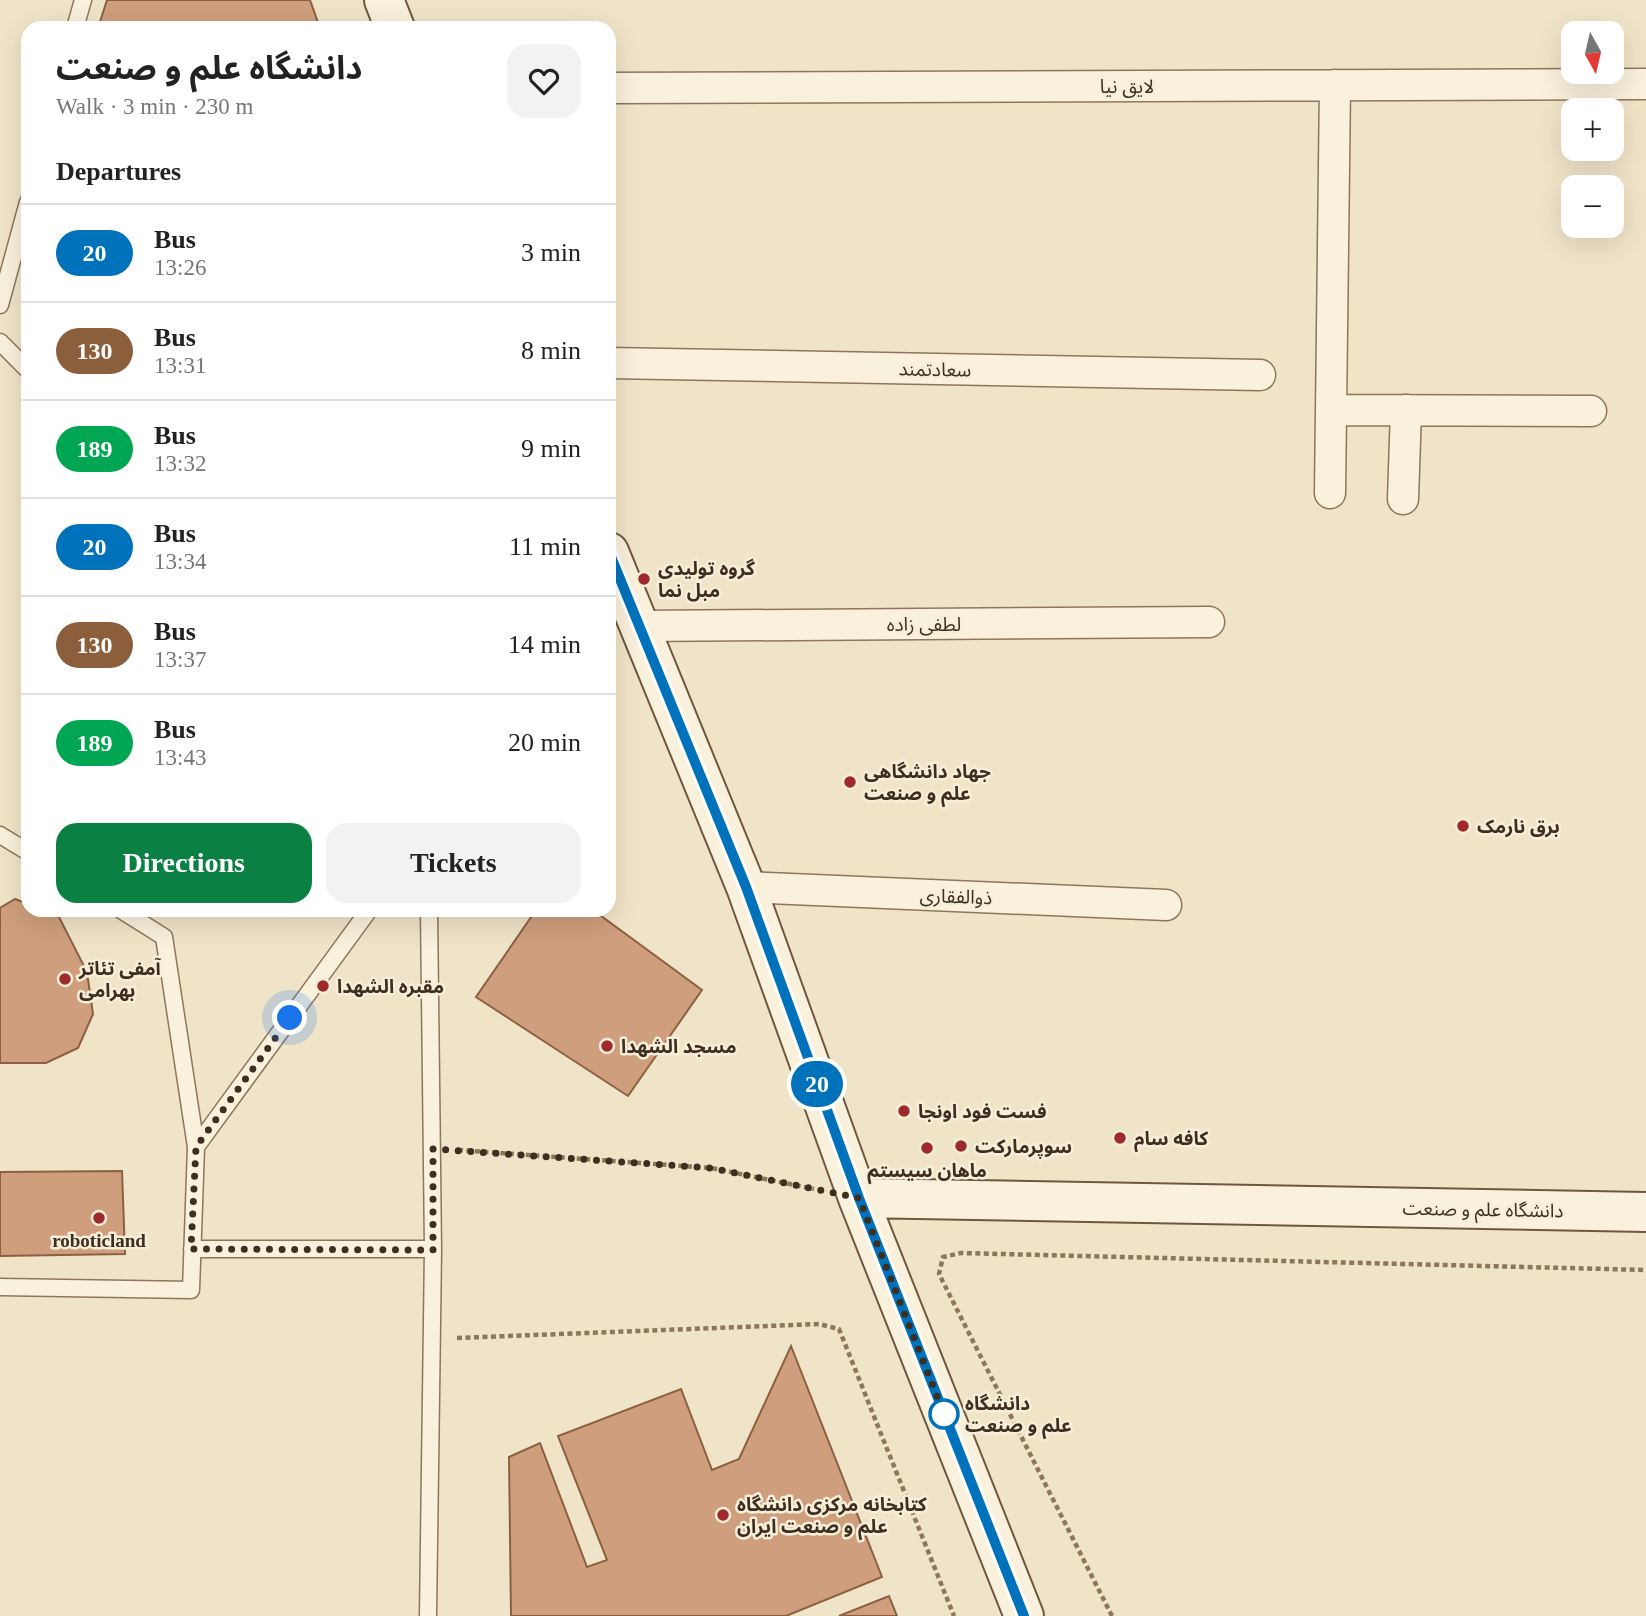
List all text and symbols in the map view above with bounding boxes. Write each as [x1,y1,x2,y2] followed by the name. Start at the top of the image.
[1561,21,1624,84] north arrow
[1561,21,1624,238] map controls
[507,44,581,118] button: heart
[56,50,362,86] text: دانشگاه علم و صنعت
[1100,76,1154,98] street label: لایق نیا
[56,94,253,119] text: Walk · 3 min · 230 m
[1561,98,1624,161] button: +
[56,157,181,186] text: Departures
[1561,175,1624,238] button: −
[154,225,196,254] text: Bus
[521,238,581,267] text: 3 min
[83,240,107,266] text: 20
[154,255,206,280] text: 13:26
[154,323,196,352] text: Bus
[521,336,581,365] text: 8 min
[77,338,113,364] text: 130
[154,353,206,378] text: 13:31
[898,358,972,381] street label: سعادتمند
[154,421,196,450] text: Bus
[521,434,581,463] text: 9 min
[77,436,113,462] text: 189
[154,451,206,476] text: 13:32
[154,519,196,548] text: Bus
[509,532,581,561] text: 11 min
[83,534,107,560] text: 20
[154,549,206,574] text: 13:34
[658,558,755,602] place label: گروه تولیدی مبل نما
[636,571,652,587] marker: گروه تولیدی مبل نما
[887,614,961,636] street label: لطفی زاده
[154,617,196,646] text: Bus
[508,630,581,659] text: 14 min
[77,632,113,658] text: 130
[154,647,206,672] text: 13:37
[154,715,196,744] text: Bus
[508,728,581,757] text: 20 min
[77,730,113,756] text: 189
[154,745,206,770] text: 13:43
[864,761,991,808] place label: جهاد دانشگاهی علم و صنعت
[842,774,858,790] marker: جهاد دانشگاهی علم و صنعت
[1477,816,1560,838] place label: برق نارمک
[1455,818,1471,834] marker: برق نارمک
[56,823,312,903] button: Directions
[326,823,581,903] button: Tickets
[919,885,993,909] street label: ذوالفقاری
[78,957,162,1002] place label: آمفی تئاتر بهرامی
[57,971,73,987] marker: آمفی تئاتر بهرامی
[337,976,444,998] place label: مقبره الشهدا
[315,978,331,994] marker: مقبره الشهدا
[272,1000,307,1035] your location
[621,1036,737,1057] place label: مسجد الشهدا
[599,1038,615,1054] marker: مسجد الشهدا
[786,1061,848,1107] line badge: 20
[805,1071,829,1097] text: 20
[918,1101,1047,1122] place label: فست فود اونجا
[896,1103,912,1119] marker: فست فود اونجا
[1134,1128,1208,1153] place label: کافه سام
[1112,1130,1128,1146] marker: کافه سام
[975,1136,1072,1159] place label: سوپرمارکت
[953,1138,969,1154] marker: سوپرمارکت
[919,1140,935,1156] marker: ماهان سیستم
[867,1160,987,1185] place label: ماهان سیستم
[1402,1198,1564,1225] street label: دانشگاه علم و صنعت
[91,1210,107,1226] marker: roboticland
[52,1230,146,1251] place label: roboticland
[965,1393,1072,1440] place label: دانشگاه علم و صنعت
[929,1399,959,1429] marker: دانشگاه علم و صنعت
[737,1494,927,1541] place label: کتابخانه مرکزی دانشگاه علم و صنعت ایران
[715,1507,731,1523] marker: کتابخانه مرکزی دانشگاه علم و صنعت ایران

